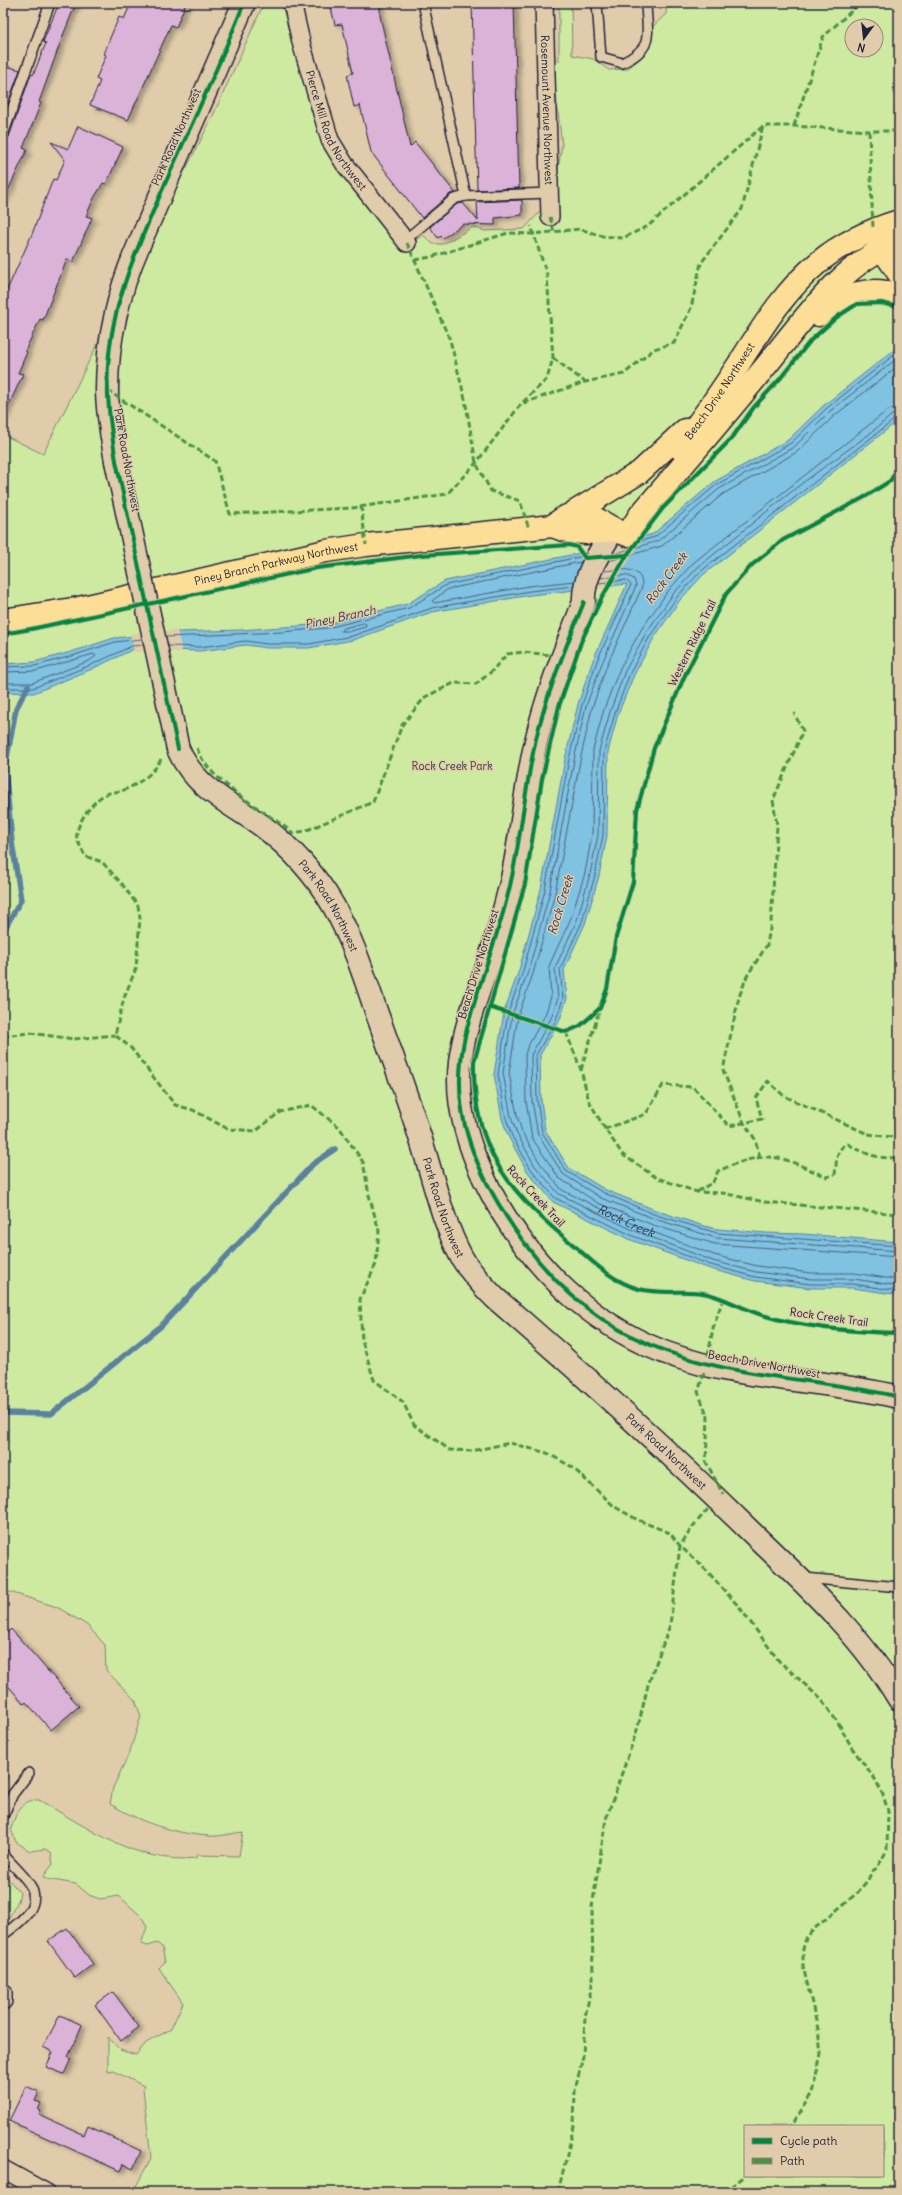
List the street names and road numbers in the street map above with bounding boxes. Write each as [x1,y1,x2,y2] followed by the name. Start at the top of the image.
[538,35,556,185] street label: Rosemount Avenue Northwest
[303,69,370,193] street label: Pierce Mill Road Northwest
[148,86,204,188] street label: Park Road Northwest
[681,340,758,442] street label: Beach Drive Northwest
[111,407,143,513] street label: Park Road Northwest
[193,539,359,588] street label: Piney Branch Parkway Northwest
[665,597,719,689] street label: Western Ridge Trail
[296,857,361,954] street label: Park Road Northwest
[455,907,501,1021] street label: Beach Drive Northwest
[420,1156,468,1260] street label: Park Road Northwest
[504,1162,568,1230] street label: Rock Creek Trail
[789,1305,869,1329] street label: Rock Creek Trail
[707,1347,822,1381] street label: Beach Drive Northwest
[623,1410,710,1493] street label: Park Road Northwest

